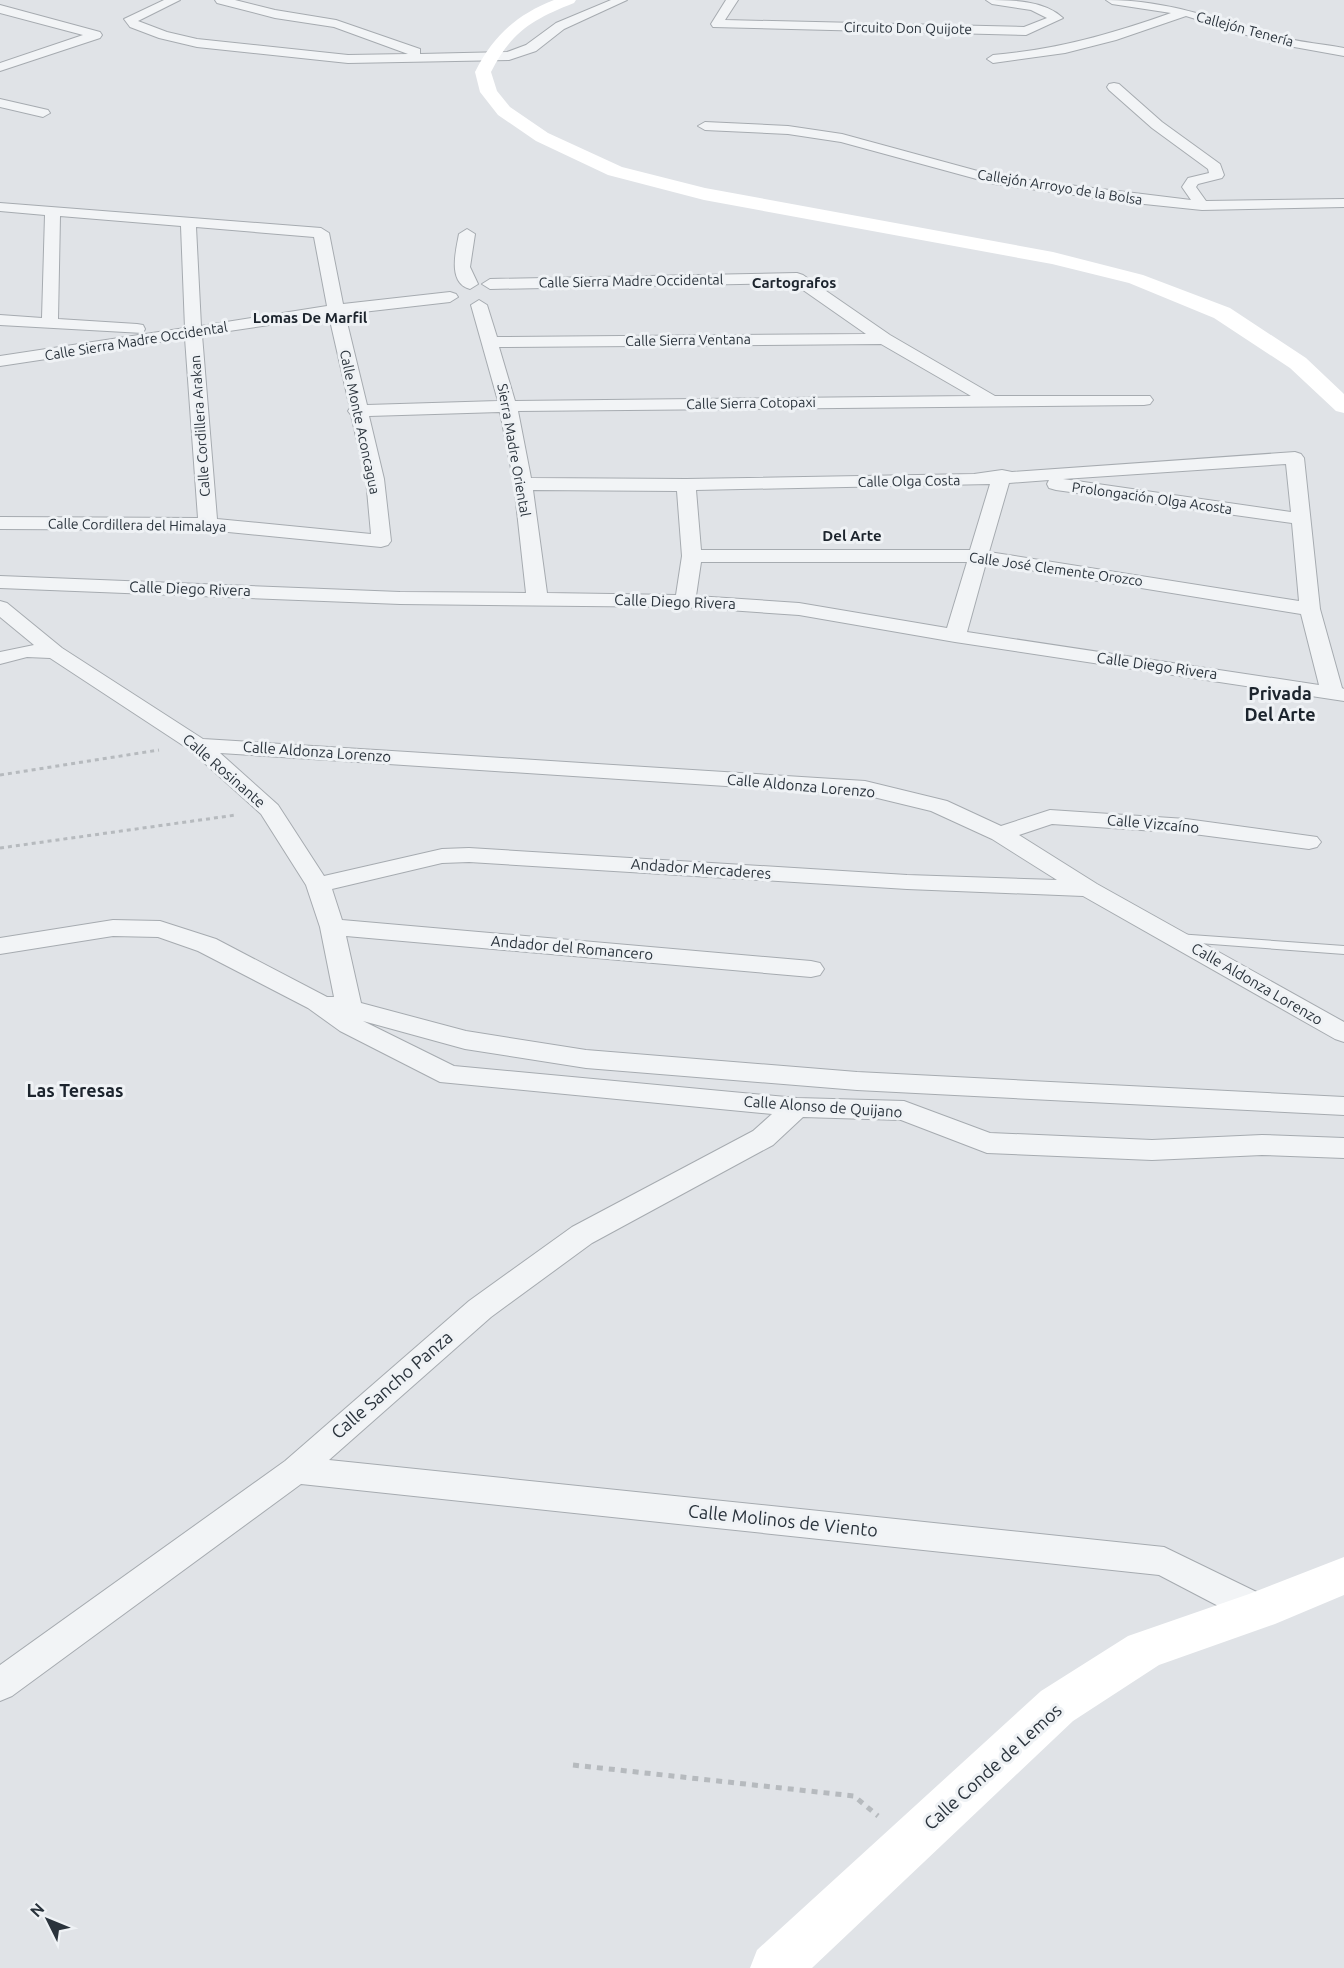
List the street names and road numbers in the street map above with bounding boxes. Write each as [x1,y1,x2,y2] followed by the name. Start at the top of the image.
[1195,8,1295,50] street label: Callejón Tenería
[844,19,972,37] street label: Circuito Don Quijote
[976,166,1144,208] street label: Callejón Arroyo de la Bolsa
[538,271,724,291] street label: Calle Sierra Madre Occidental
[43,319,229,363] street label: Calle Sierra Madre Occidental
[625,331,751,349] street label: Calle Sierra Ventana
[337,348,383,496] street label: Calle Monte Aconcagua
[187,354,213,498] street label: Calle Cordillera Arakan
[494,382,534,518] street label: Sierra Madre Oriental
[686,394,816,412] street label: Calle Sierra Cotopaxi
[858,472,960,490] street label: Calle Olga Costa
[1071,479,1233,517] street label: Prolongación Olga Acosta
[48,515,226,535] street label: Calle Cordillera del Himalaya
[968,549,1144,589] street label: Calle José Clemente Orozco
[129,578,251,599] street label: Calle Diego Rivera
[614,591,736,612] street label: Calle Diego Rivera
[1096,649,1219,682] street label: Calle Diego Rivera
[180,730,269,811] street label: Calle Rosinante
[242,738,392,765] street label: Calle Aldonza Lorenzo
[726,771,876,800] street label: Calle Aldonza Lorenzo
[1106,811,1200,836] street label: Calle Vizcaíno
[630,855,772,882] street label: Andador Mercaderes
[490,932,654,963] street label: Andador del Romancero
[1189,939,1326,1028] street label: Calle Aldonza Lorenzo
[743,1092,903,1121] street label: Calle Alonso de Quijano
[327,1326,456,1442] street label: Calle Sancho Panza
[687,1500,879,1540] street label: Calle Molinos de Viento
[920,1699,1065,1833] street label: Calle Conde de Lemos

